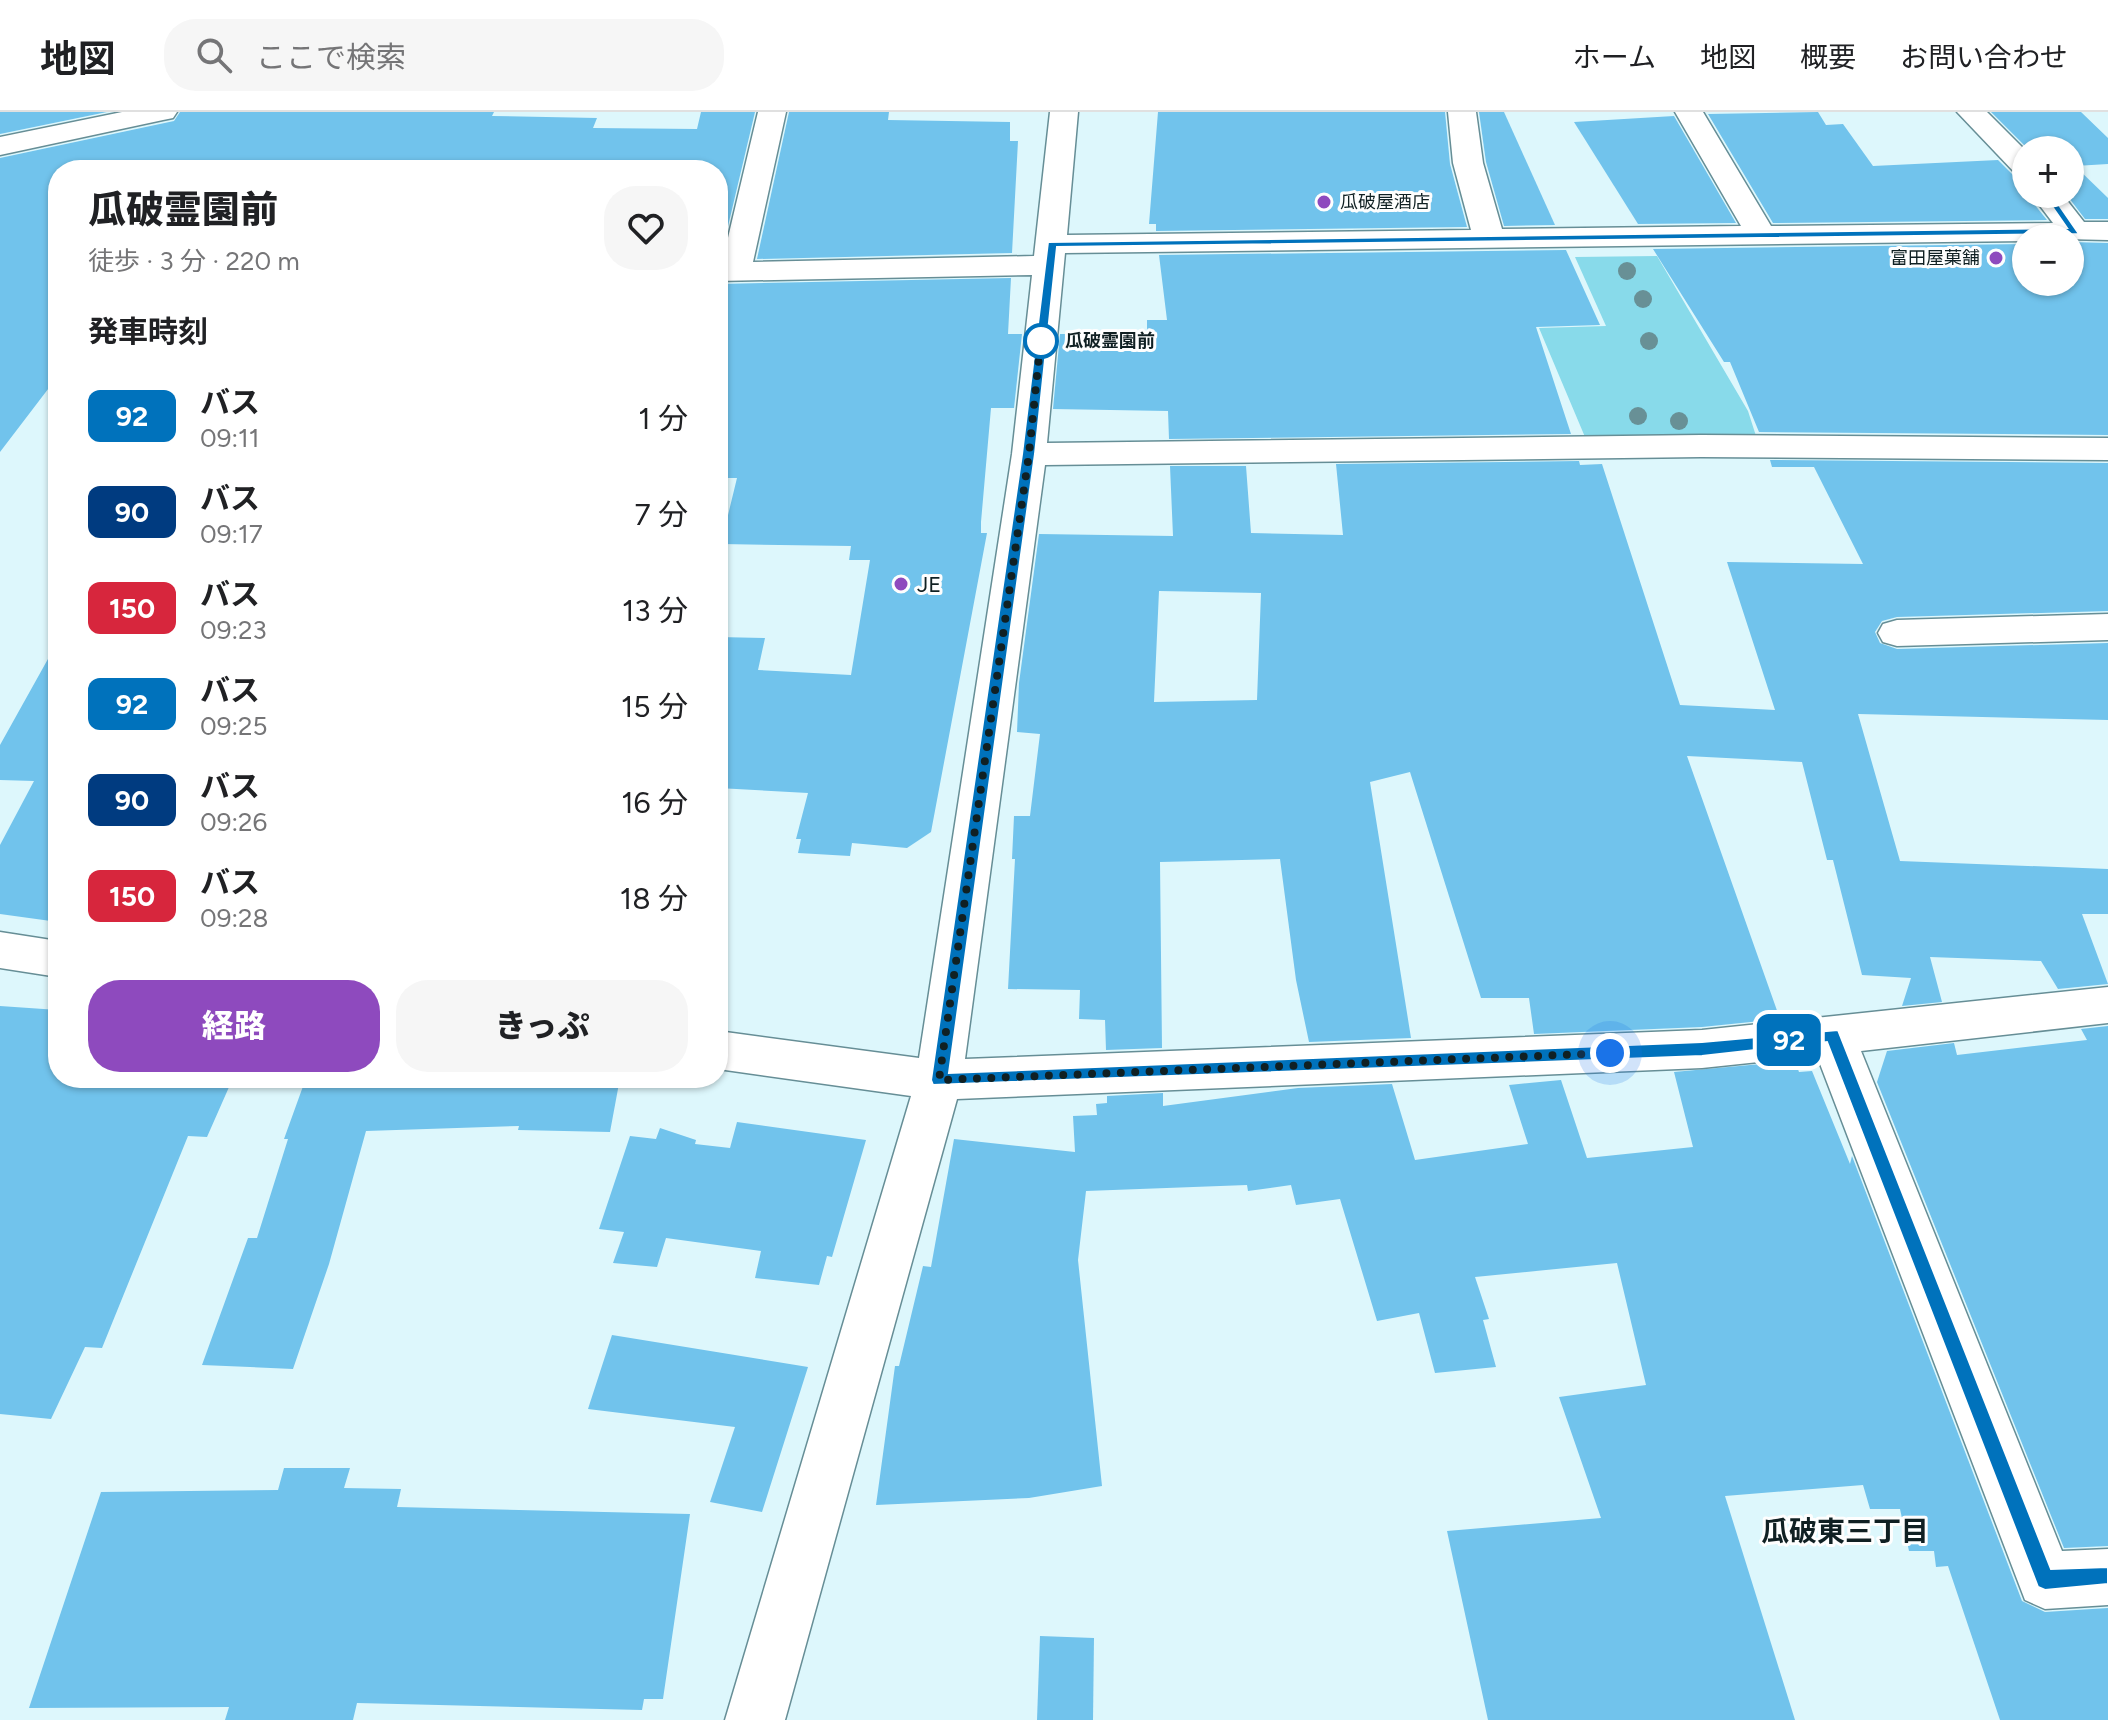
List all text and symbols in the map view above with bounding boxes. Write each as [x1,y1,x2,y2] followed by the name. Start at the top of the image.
[164,19,724,91] search box
[192,33,236,77] icon: search
[40,36,116,82] text: 地図
[256,39,406,76] text: ここで検索
[1573,40,1656,74] text: ホーム
[1700,40,1756,74] text: 地図
[1800,40,1856,74] text: 概要
[1900,40,2068,74] text: お問い合わせ
[2012,136,2084,296] map controls
[2012,136,2084,208] button: +
[604,186,688,270] button: heart
[88,187,278,233] text: 瓜破霊園前
[1340,191,1430,213] place label: 瓜破屋酒店
[1315,193,1333,211] marker: 瓜破屋酒店
[2012,224,2084,296] button: −
[88,245,300,277] text: 徒歩 · 3 分 · 220 m
[1890,247,1980,269] place label: 富田屋菓舗
[1987,249,2005,267] marker: 富田屋菓舗
[88,313,208,350] text: 発車時刻
[1024,324,1058,358] marker: 瓜破霊園前
[1065,330,1155,352] place label: 瓜破霊園前
[200,384,260,421] text: バス
[116,399,148,433] text: 92
[638,400,688,437] text: 1 分
[200,422,259,454] text: 09:11
[200,480,260,517] text: バス
[115,495,149,529] text: 90
[634,496,688,533] text: 7 分
[200,518,263,550] text: 09:17
[917,571,941,598] place label: JE
[892,575,910,593] marker: JE
[200,576,260,613] text: バス
[109,591,155,625] text: 150
[622,592,688,629] text: 13 分
[200,614,267,646] text: 09:23
[200,672,260,709] text: バス
[116,687,148,721] text: 92
[621,688,688,725] text: 15 分
[200,710,267,742] text: 09:25
[200,768,260,805] text: バス
[115,783,149,817] text: 90
[621,784,688,821] text: 16 分
[200,806,267,838] text: 09:26
[200,864,260,901] text: バス
[109,879,155,913] text: 150
[620,880,688,917] text: 18 分
[200,902,268,934] text: 09:28
[88,980,380,1072] button: 経路
[396,980,688,1072] button: きっぷ
[1753,1014,1825,1066] line badge: 92
[1773,1023,1805,1057] text: 92
[1590,1033,1630,1073] your location
[1761,1514,1929,1548] district label: 瓜破東三丁目

